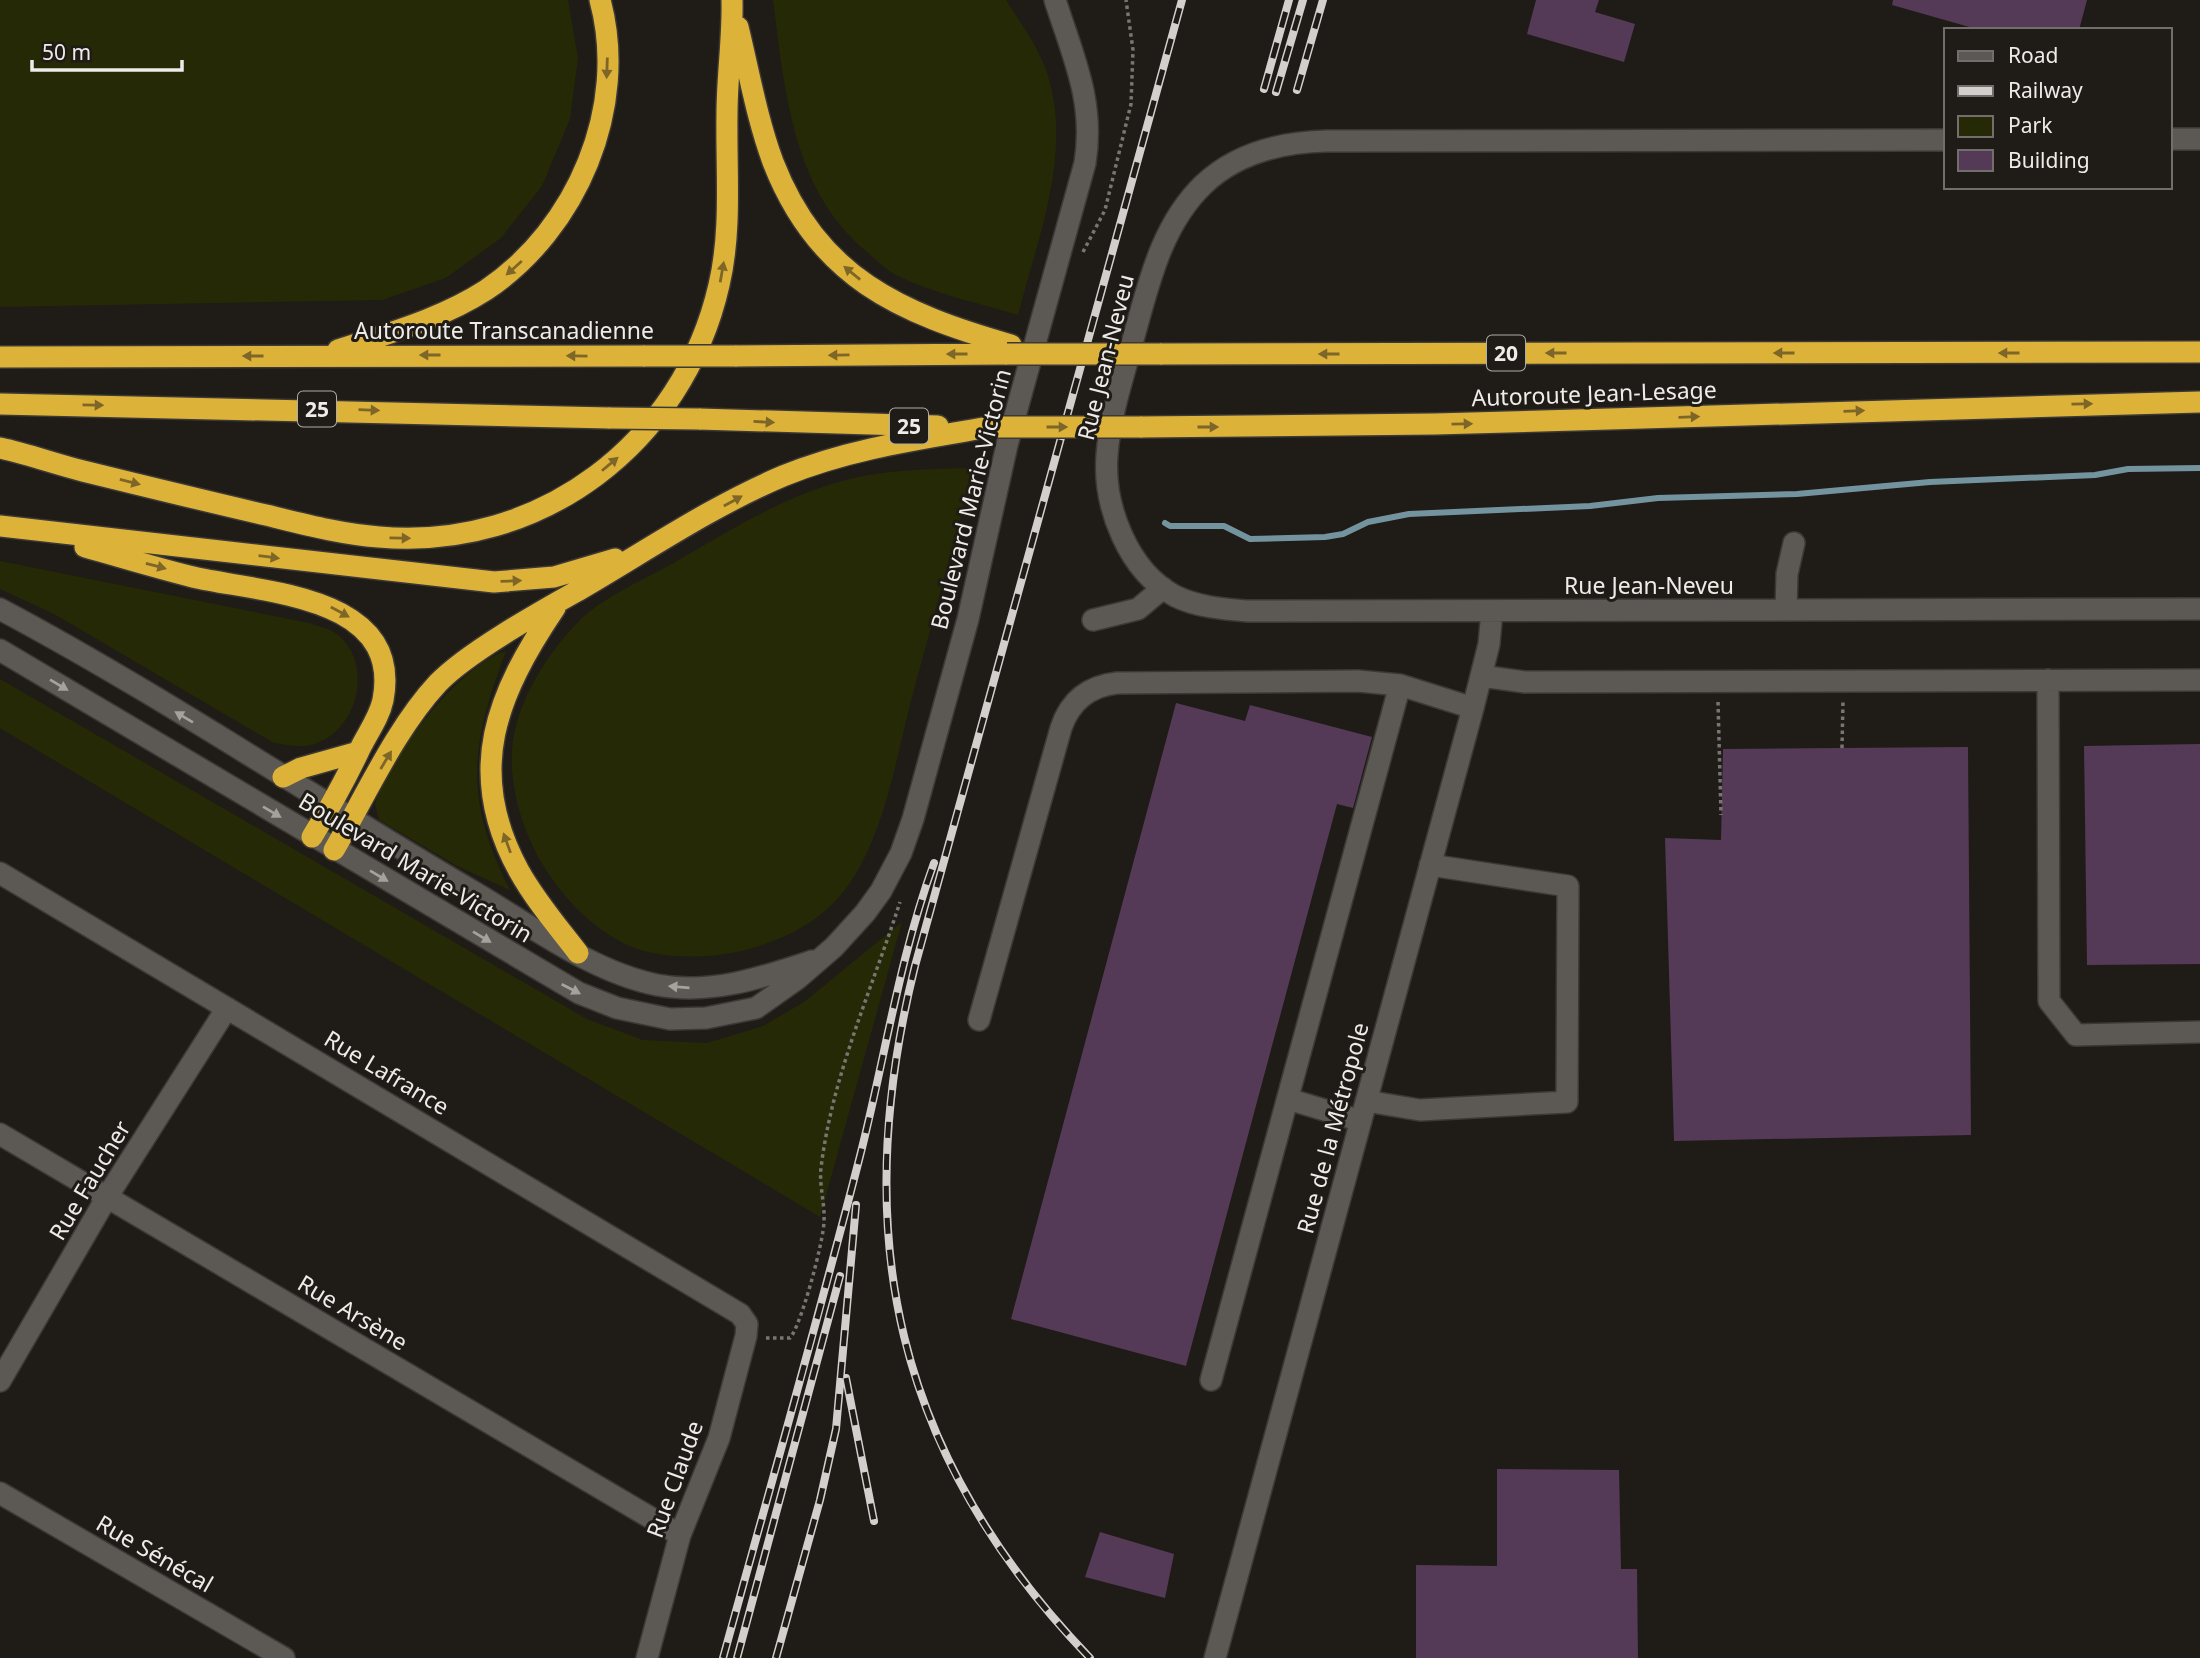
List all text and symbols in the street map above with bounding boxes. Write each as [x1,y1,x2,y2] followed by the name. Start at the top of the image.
[32,28,182,72] scale bar
[1944,28,2172,189] legend
[42,38,91,66] text: 50 m
[2008,41,2058,69] text: Road
[601,57,612,79] one-way arrow
[2008,76,2083,104] text: Railway
[2008,111,2053,139] text: Park
[2008,146,2090,174] text: Building
[505,260,523,276] one-way arrow
[717,261,728,283] one-way arrow
[843,266,861,281] one-way arrow
[1069,271,1141,443] street label: Rue Jean-Neveu
[354,314,654,346] street label: Autoroute Transcanadienne
[1487,336,1525,370] road number: 20
[1545,347,1567,359] one-way arrow
[1772,347,1794,359] one-way arrow
[1998,347,2020,359] one-way arrow
[946,348,968,360] one-way arrow
[1317,348,1339,360] one-way arrow
[419,349,441,361] one-way arrow
[828,349,850,361] one-way arrow
[242,350,264,362] one-way arrow
[566,350,588,362] one-way arrow
[922,365,1018,633] street label: Boulevard Marie-Victorin
[1471,373,1717,413] street label: Autoroute Jean-Lesage
[298,392,336,426] road number: 25
[2071,398,2093,410] one-way arrow
[82,399,104,410] one-way arrow
[358,405,380,416] one-way arrow
[1843,405,1865,416] one-way arrow
[890,408,928,444] road number: 25
[1679,412,1701,423] one-way arrow
[754,417,776,428] one-way arrow
[1451,418,1473,429] one-way arrow
[1046,421,1068,433] one-way arrow
[1197,421,1219,433] one-way arrow
[601,456,619,472] one-way arrow
[119,477,141,488] one-way arrow
[724,495,743,507] one-way arrow
[390,532,412,544] one-way arrow
[258,551,280,562] one-way arrow
[146,562,167,572] one-way arrow
[1564,569,1734,601] street label: Rue Jean-Neveu
[500,576,522,587] one-way arrow
[330,606,350,618] one-way arrow
[49,679,68,691] one-way arrow
[174,711,193,724] one-way arrow
[380,751,393,770] one-way arrow
[293,784,539,950] street label: Boulevard Marie-Victorin
[262,806,281,819] one-way arrow
[501,833,512,854] one-way arrow
[370,870,389,883] one-way arrow
[473,931,492,944] one-way arrow
[668,982,690,993] one-way arrow
[561,983,581,995] one-way arrow
[1288,1019,1376,1237] street label: Rue de la Métropole
[319,1022,455,1122] street label: Rue Lafrance
[41,1114,138,1246] street label: Rue Faucher
[292,1267,414,1357] street label: Rue Arsène
[638,1416,710,1542] street label: Rue Claude
[91,1507,219,1599] street label: Rue Sénécal

